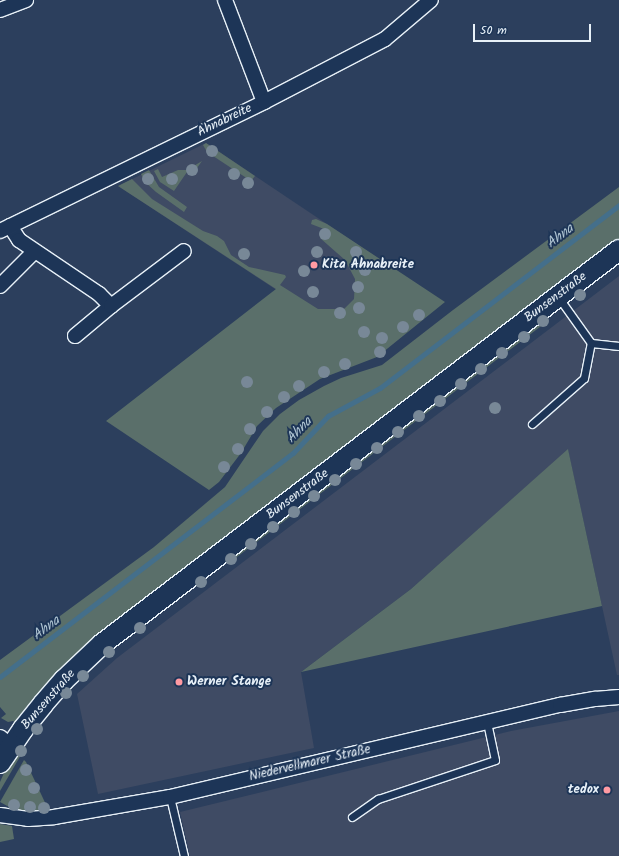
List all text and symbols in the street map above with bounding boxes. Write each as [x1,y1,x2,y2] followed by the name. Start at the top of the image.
[475,16,593,42] scale bar
[480,21,507,40] text: 50 m
[195,101,255,141] street label: Ahnabreite
[543,220,577,252] water label: Ahna
[322,257,414,273] place label: Kita Ahnabreite
[309,260,319,270] marker: Kita Ahnabreite
[522,269,590,327] street label: Bunsenstraße
[283,413,315,447] water label: Ahna
[264,466,332,524] street label: Bunsenstraße
[29,612,63,644] water label: Ahna
[19,667,79,733] street label: Bunsenstraße
[187,674,271,690] place label: Werner Stange
[174,677,184,687] marker: Werner Stange
[248,742,372,786] street label: Niedervellmarer Straße
[568,782,599,798] place label: tedox
[602,785,612,795] marker: tedox

